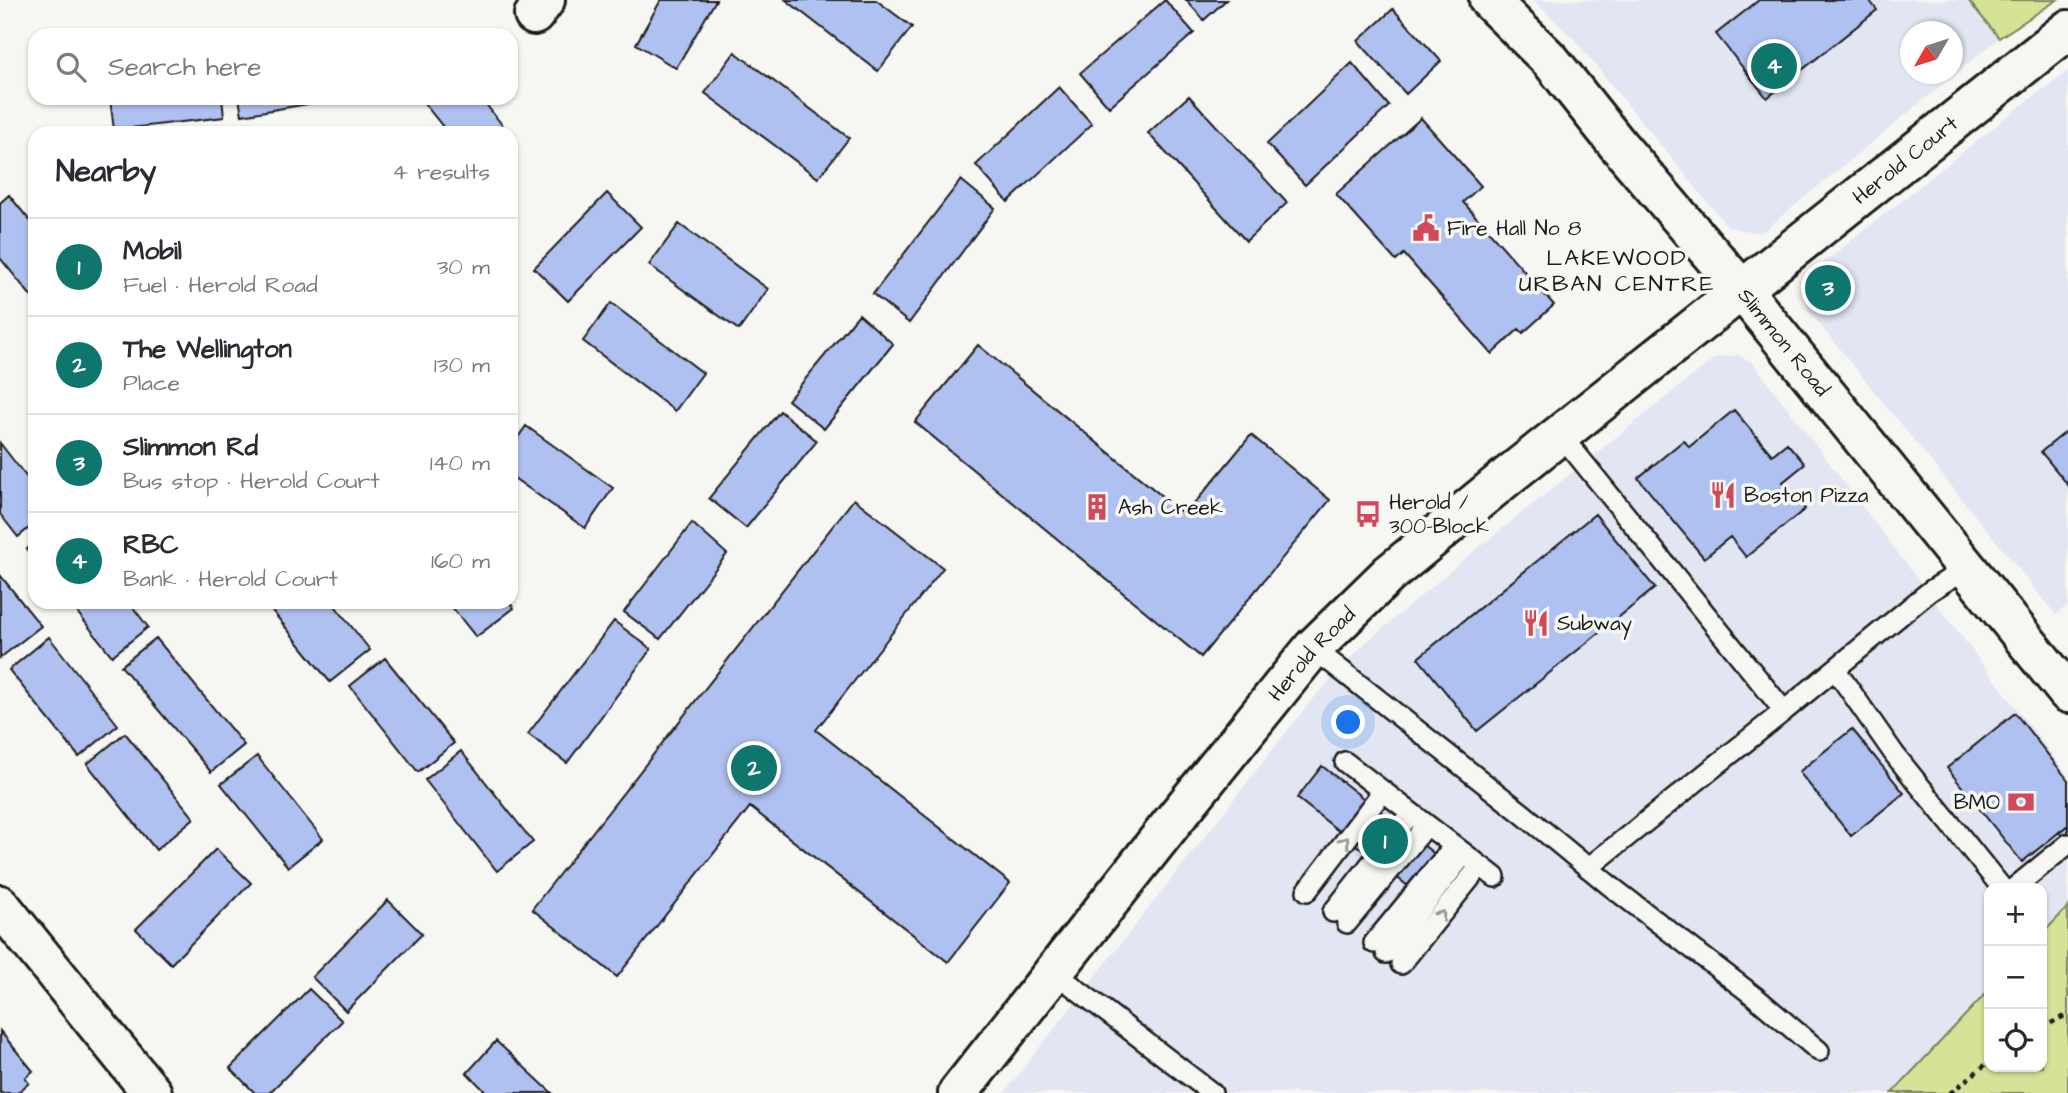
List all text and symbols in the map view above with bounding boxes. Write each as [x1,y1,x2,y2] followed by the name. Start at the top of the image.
[1900,21,1963,84] north arrow
[28,28,518,105] search box
[1751,40,1797,92] pin: 4
[52,48,90,86] icon: search
[108,49,261,85] text: Search here
[1846,108,1964,211] street label: Herold Court
[56,151,156,193] text: Nearby
[392,156,490,188] text: 4 results
[1411,213,1441,243] public building icon: Fire Hall No 8
[1447,214,1582,243] place label: Fire Hall No 8
[123,233,182,269] text: Mobil
[1519,242,1715,300] district label: LAKEWOOD URBAN CENTRE
[78,251,80,283] text: 1
[437,251,490,283] text: 30 m
[1805,262,1851,314] pin: 3
[123,269,318,301] text: Fuel · Herold Road
[1731,282,1837,402] street label: Slimmon Road
[123,331,292,367] text: The Wellington
[72,349,86,381] text: 2
[434,349,490,381] text: 130 m
[123,367,180,399] text: Place
[123,429,258,465] text: Slimmon Rd
[73,447,85,479] text: 3
[430,447,490,479] text: 140 m
[123,465,380,497] text: Bus stop · Herold Court
[1708,480,1738,510] restaurant icon: Boston Pizza
[1744,481,1869,510] place label: Boston Pizza
[1389,488,1489,541] place label: Herold / 300-Block
[1082,492,1112,522] building icon: Ash Creek
[1118,493,1223,522] place label: Ash Creek
[1353,499,1383,529] bus stop icon: Herold / 300-Block
[123,527,178,563] text: RBC
[71,545,87,577] text: 4
[431,545,490,577] text: 160 m
[123,563,338,595] text: Bank · Herold Court
[1261,600,1362,707] street label: Herold Road
[1521,608,1551,638] restaurant icon: Subway
[1557,609,1633,640] place label: Subway
[1331,705,1365,739] your location
[731,742,777,794] pin: 2
[2006,787,2036,817] bank icon: BMO
[1954,788,2000,817] place label: BMO
[1362,815,1408,867] pin: 1
[1336,836,1349,849] one-way arrow
[1984,883,2047,1072] map controls
[1984,883,2047,946] button: +
[1433,911,1445,924] one-way arrow
[1984,946,2047,1009] button: −
[1984,1009,2047,1072] button: locate

